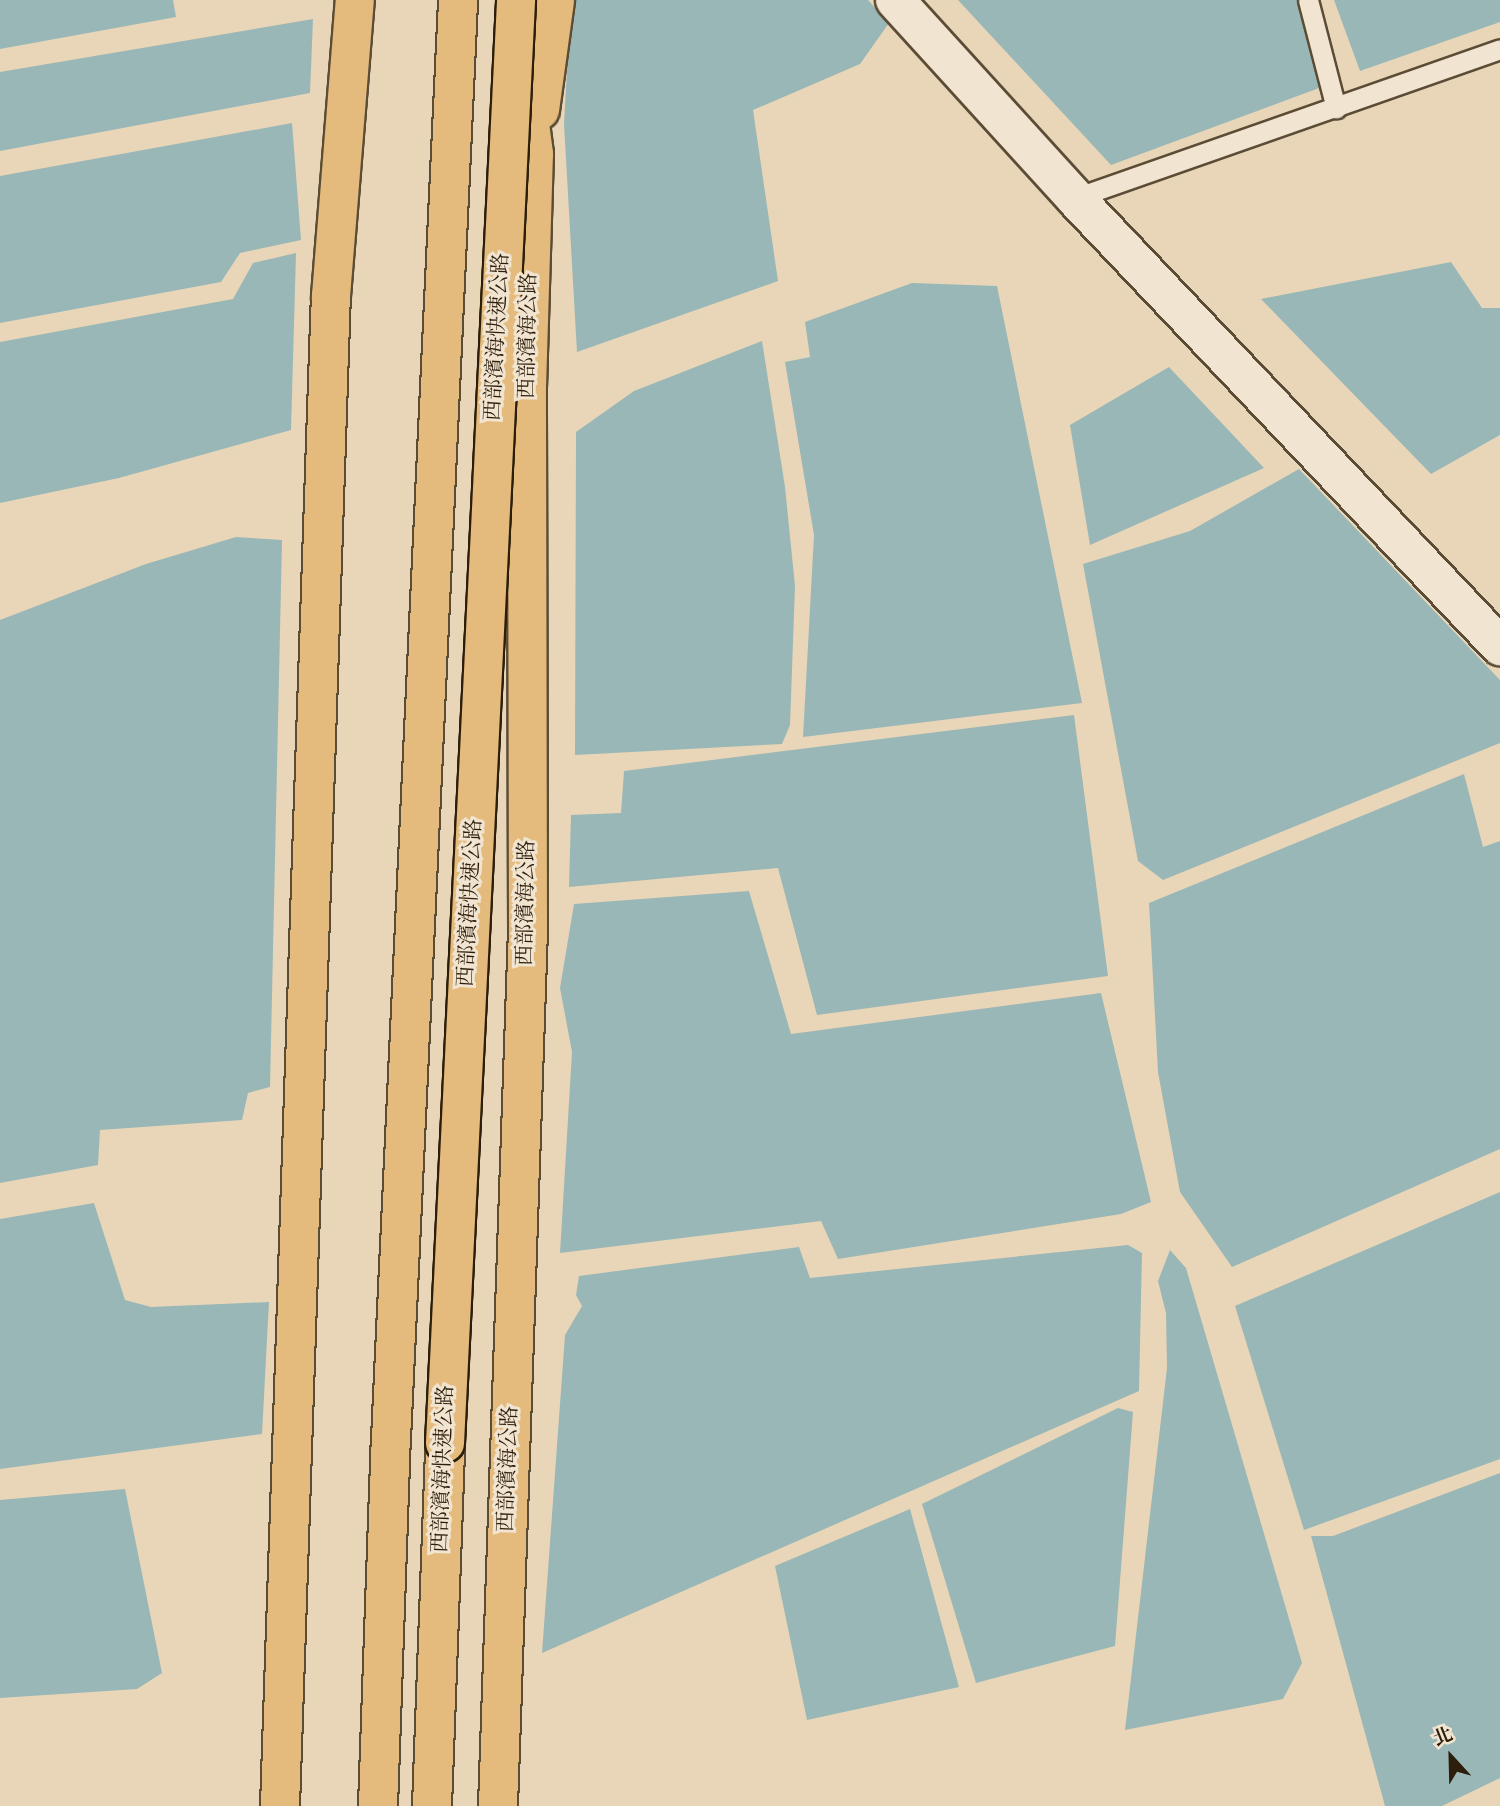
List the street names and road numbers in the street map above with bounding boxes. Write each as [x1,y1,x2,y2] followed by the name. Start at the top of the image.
[481,252,515,422] street label: 西部濱海快速公路
[515,273,543,399] street label: 西部濱海公路
[454,818,488,988] street label: 西部濱海快速公路
[513,840,541,966] street label: 西部濱海公路
[428,1385,460,1553] street label: 西部濱海快速公路
[494,1406,524,1532] street label: 西部濱海公路

